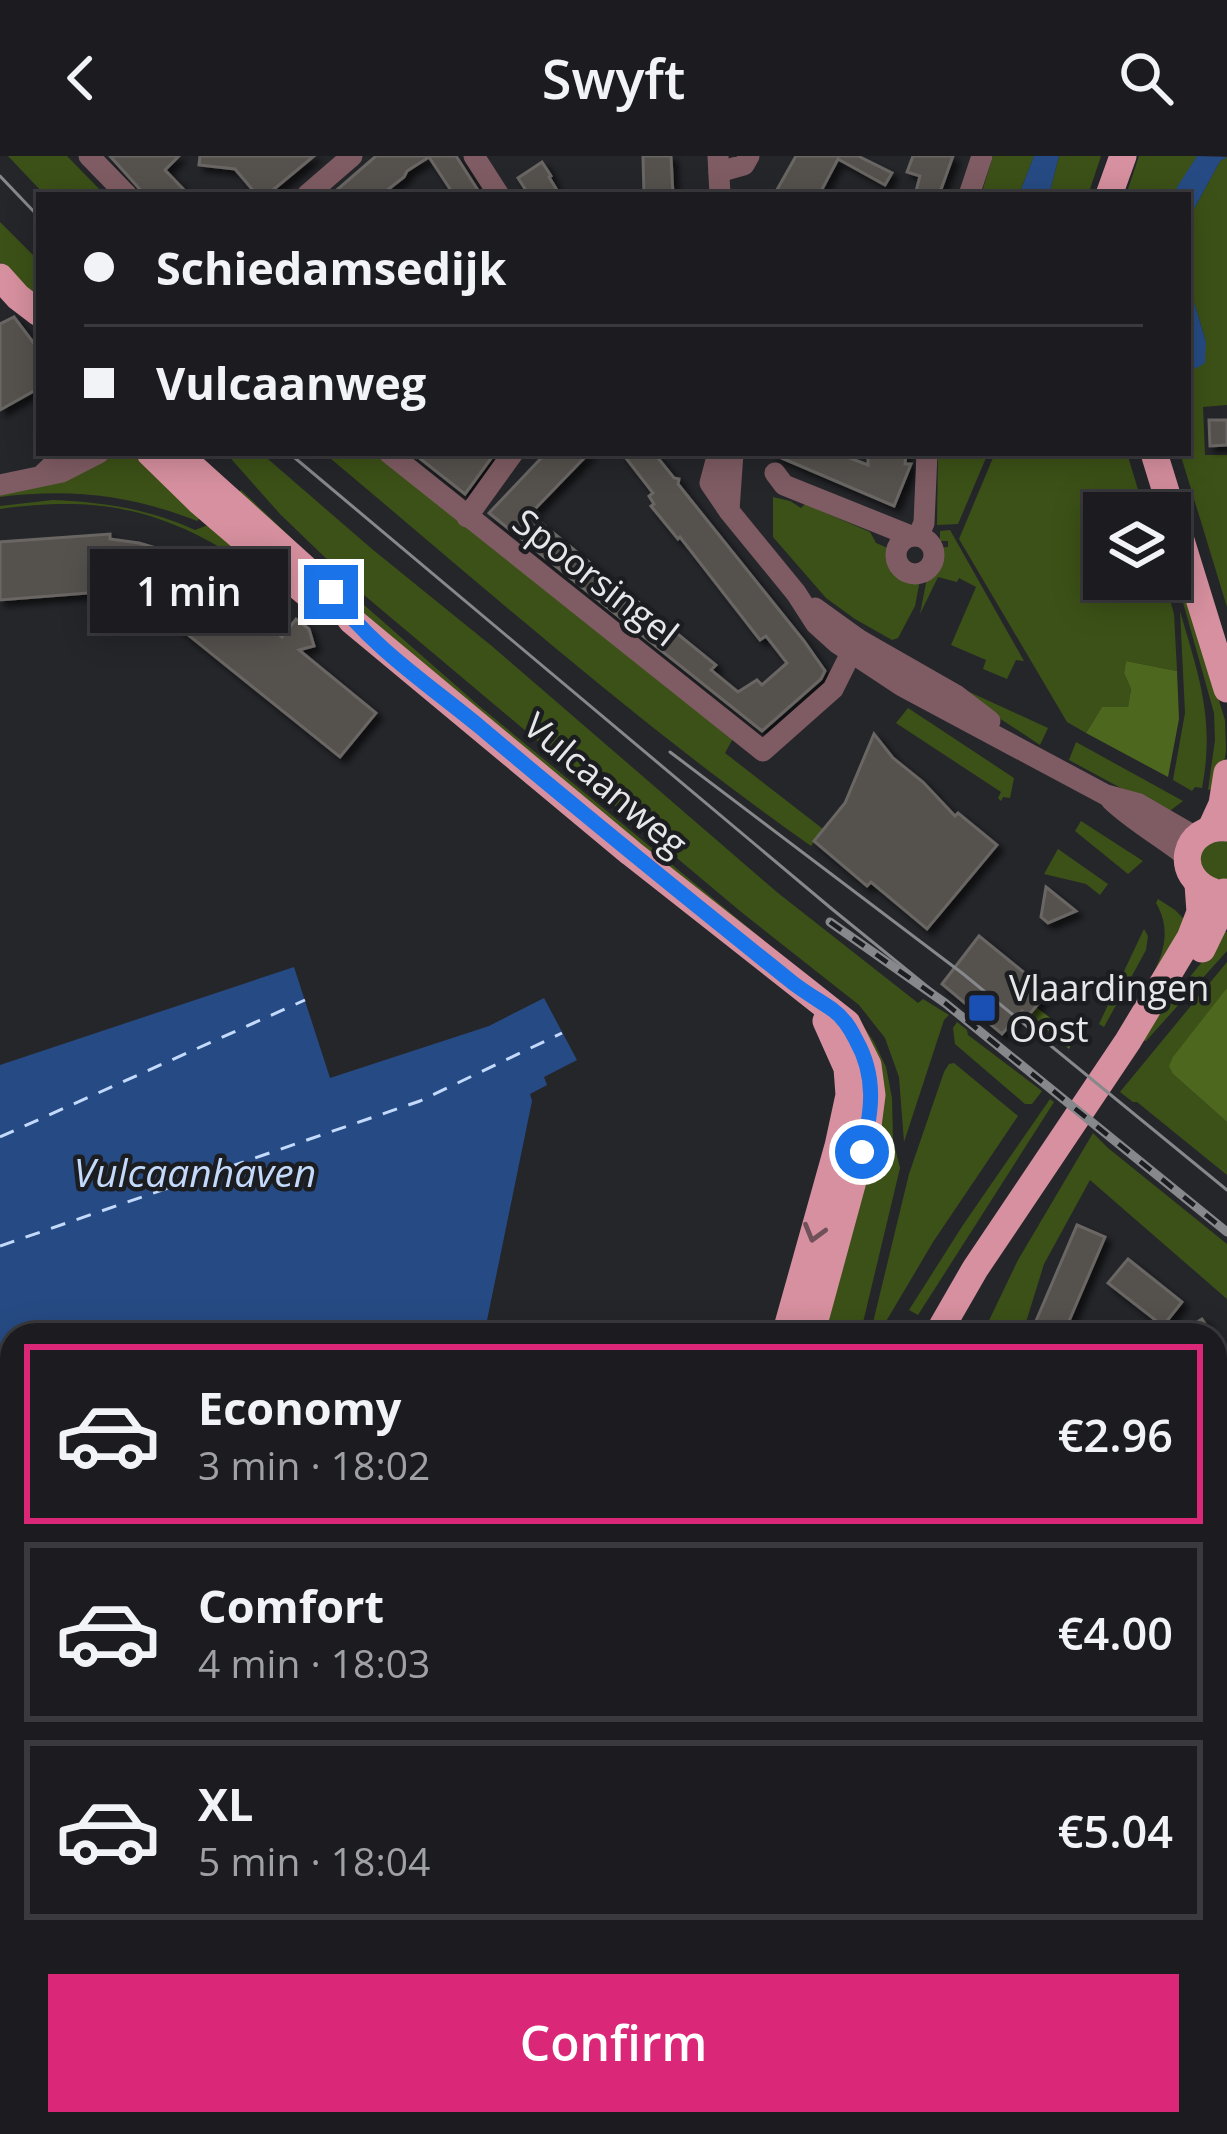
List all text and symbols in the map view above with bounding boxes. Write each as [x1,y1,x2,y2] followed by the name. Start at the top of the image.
[542,41,685,115] text: Swyft
[48,45,114,111] icon: back
[1113,45,1179,111] icon: search
[156,237,506,298] text: Schiedamsedijk
[156,352,426,413] text: Vulcaanweg
[1083,492,1191,600] map controls
[1083,492,1191,600] button: layers
[503,497,689,657] street label: Spoorsingel
[91,550,289,634] callout: 1 min
[136,564,242,617] text: 1 min
[304,565,358,619] route end
[514,701,698,867] street label: Vulcaanweg
[1009,963,1209,1053] place label: Vlaardingen Oost
[966,992,998,1024] marker: Vlaardingen Oost
[835,1125,889,1179] route start
[74,1145,316,1198] water label: Vulcaanhaven
[803,1222,828,1243] one-way arrow
[198,1377,401,1438] text: Economy
[54,1380,162,1488] icon: car
[1058,1404,1173,1465] text: €2.96
[198,1438,430,1491] text: 3 min · 18:02
[198,1575,384,1636] text: Comfort
[54,1578,162,1686] icon: car
[1058,1602,1173,1663] text: €4.00
[198,1636,430,1689] text: 4 min · 18:03
[198,1773,253,1834] text: XL
[54,1776,162,1884] icon: car
[1058,1800,1173,1861] text: €5.04
[198,1834,430,1887] text: 5 min · 18:04
[48,1974,1179,2112] button: Confirm

